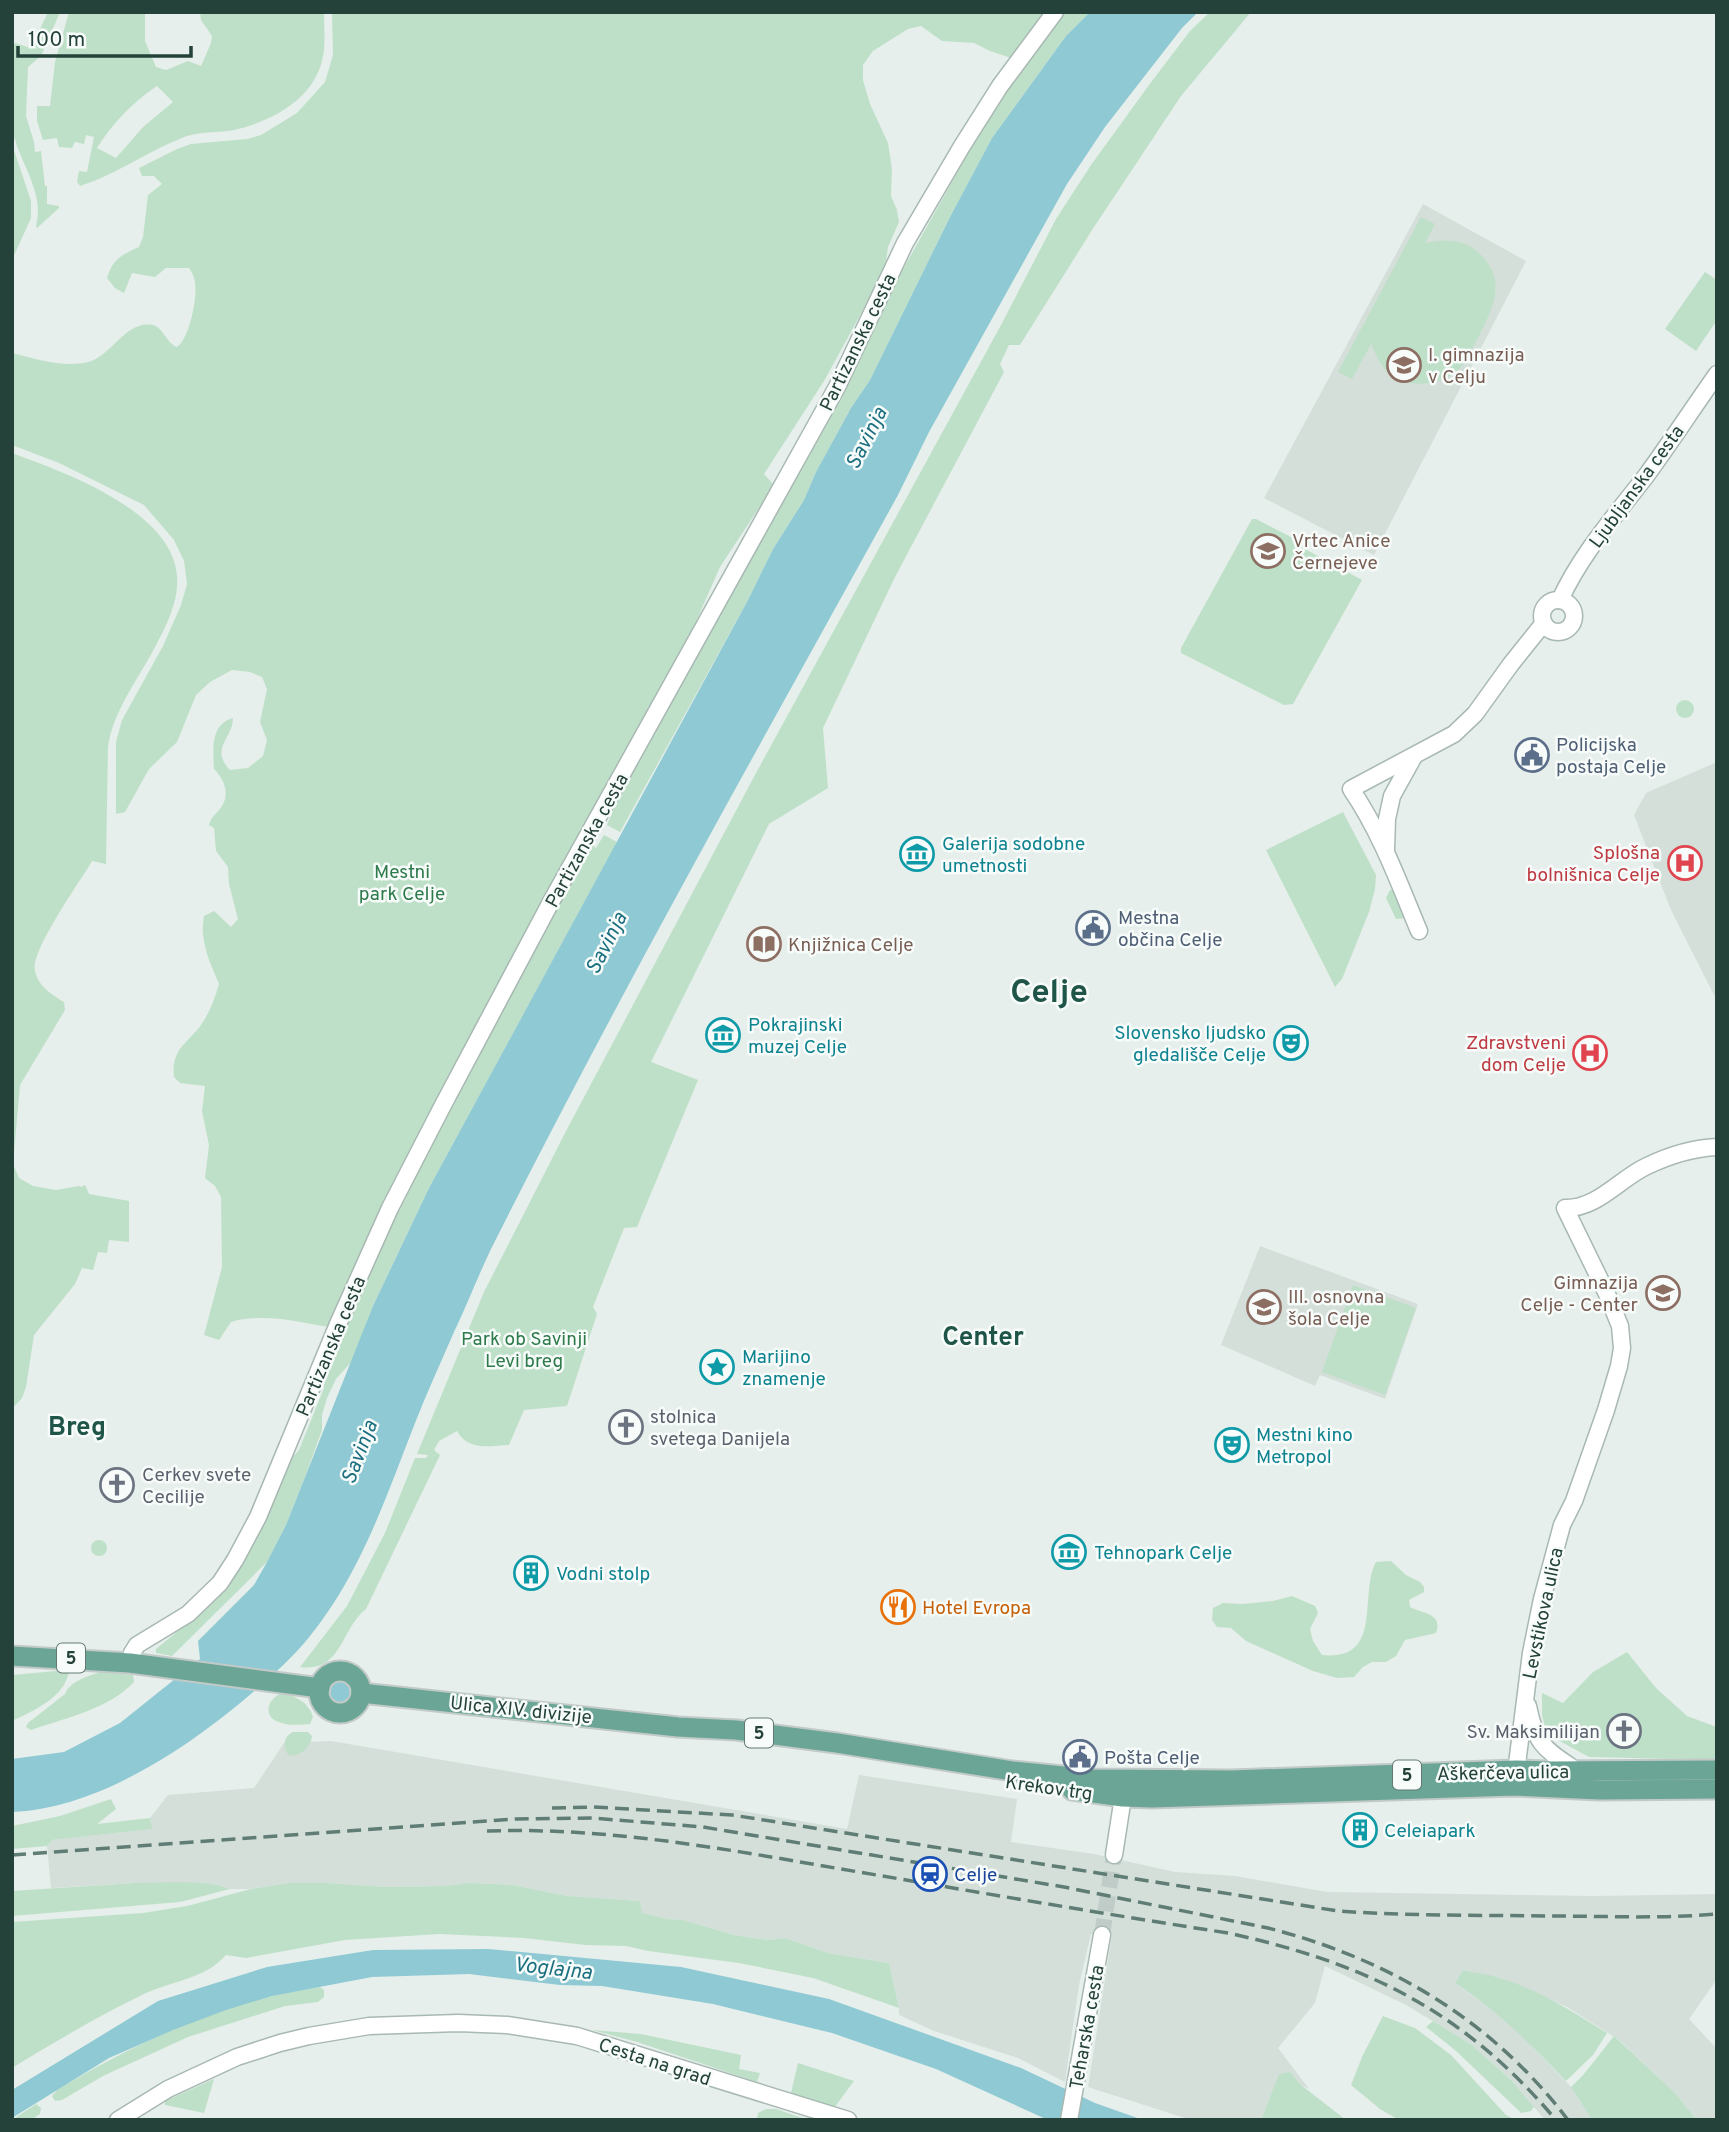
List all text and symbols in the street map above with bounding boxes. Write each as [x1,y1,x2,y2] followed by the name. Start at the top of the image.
[18,14,191,58] scale bar
[28,27,85,54] text: 100 m
[815,270,902,416] street label: Partizanska cesta
[1428,344,1524,390] place label: I. gimnazija v Celju
[1385,346,1423,384] school or university icon: I. gimnazija v Celju
[840,403,894,474] water label: Savinja
[1585,421,1690,553] street label: Ljubljanska cesta
[1292,530,1390,576] place label: Vrtec Anice Černejeve
[1249,532,1287,570] school or university icon: Vrtec Anice Černejeve
[1556,734,1666,780] place label: Policijska postaja Celje
[1513,736,1551,774] public building icon: Policijska postaja Celje
[541,770,635,912] street label: Partizanska cesta
[942,833,1085,879] place label: Galerija sodobne umetnosti
[898,835,936,873] museum icon: Galerija sodobne umetnosti
[1527,842,1660,888] place label: Splošna bolnišnica Celje
[1666,844,1704,882] hospital icon: Splošna bolnišnica Celje
[359,861,445,907] park label: Mestni park Celje
[1118,907,1222,953] place label: Mestna občina Celje
[580,908,634,979] water label: Savinja
[1074,909,1112,947] public building icon: Mestna občina Celje
[745,925,783,963] library icon: Knjižnica Celje
[788,934,914,958] place label: Knjižnica Celje
[1010,973,1088,1015] district label: Celje
[748,1014,847,1060] place label: Pokrajinski muzej Celje
[704,1016,742,1054] museum icon: Pokrajinski muzej Celje
[1114,1022,1266,1068] place label: Slovensko ljudsko gledališče Celje
[1272,1024,1310,1062] theatre icon: Slovensko ljudsko gledališče Celje
[1466,1032,1566,1078] place label: Zdravstveni dom Celje
[1571,1034,1609,1072] hospital icon: Zdravstveni dom Celje
[1520,1272,1639,1318] place label: Gimnazija Celje - Center
[291,1273,372,1421] street label: Partizanska cesta
[1644,1274,1682,1312] school or university icon: Gimnazija Celje - Center
[1288,1286,1384,1332] place label: III. osnovna šola Celje
[1245,1288,1283,1326] school or university icon: III. osnovna šola Celje
[942,1322,1024,1355] district label: Center
[461,1328,587,1374] park label: Park ob Savinji Levi breg
[742,1346,826,1392] place label: Marijino znamenje
[698,1348,736,1386] place icon: Marijino znamenje
[650,1406,790,1452] place label: stolnica svetega Danijela
[607,1408,645,1446] church icon: stolnica svetega Danijela
[48,1412,106,1445] district label: Breg
[336,1417,385,1488] water label: Savinja
[1256,1424,1353,1470] place label: Mestni kino Metropol
[1213,1426,1251,1464] theatre icon: Mestni kino Metropol
[142,1464,251,1510] place label: Cerkev svete Cecilije
[98,1466,136,1504] church icon: Cerkev svete Cecilije
[1050,1533,1088,1571] museum icon: Tehnopark Celje
[1094,1542,1232,1566] place label: Tehnopark Celje
[1518,1545,1570,1681] street label: Levstikova ulica
[512,1554,550,1592] building icon: Vodni stolp
[556,1563,650,1587] place label: Vodni stolp
[879,1588,917,1626] restaurant icon: Hotel Evropa
[922,1597,1031,1621] place label: Hotel Evropa
[57,1644,85,1672] road number: 5
[449,1692,593,1730] street label: Ulica XIV. divizije
[1605,1712,1643,1750] church icon: Sv. Maksimilijan
[745,1718,773,1748] road number: 5
[1467,1721,1600,1745] place label: Sv. Maksimilijan
[1061,1738,1099,1776] public building icon: Pošta Celje
[1104,1747,1200,1771] place label: Pošta Celje
[1393,1760,1421,1790] road number: 5
[1437,1761,1569,1787] street label: Aškerčeva ulica
[1004,1771,1094,1807] street label: Krekov trg
[1341,1811,1379,1849] building icon: Celeiapark
[1384,1820,1476,1844] place label: Celeiapark
[911,1855,949,1893] station icon: Celje
[954,1864,997,1888] place label: Celje
[512,1952,594,1987] water label: Voglajna
[1065,1963,1111,2092] street label: Teharska cesta
[595,2033,714,2092] street label: Cesta na grad

